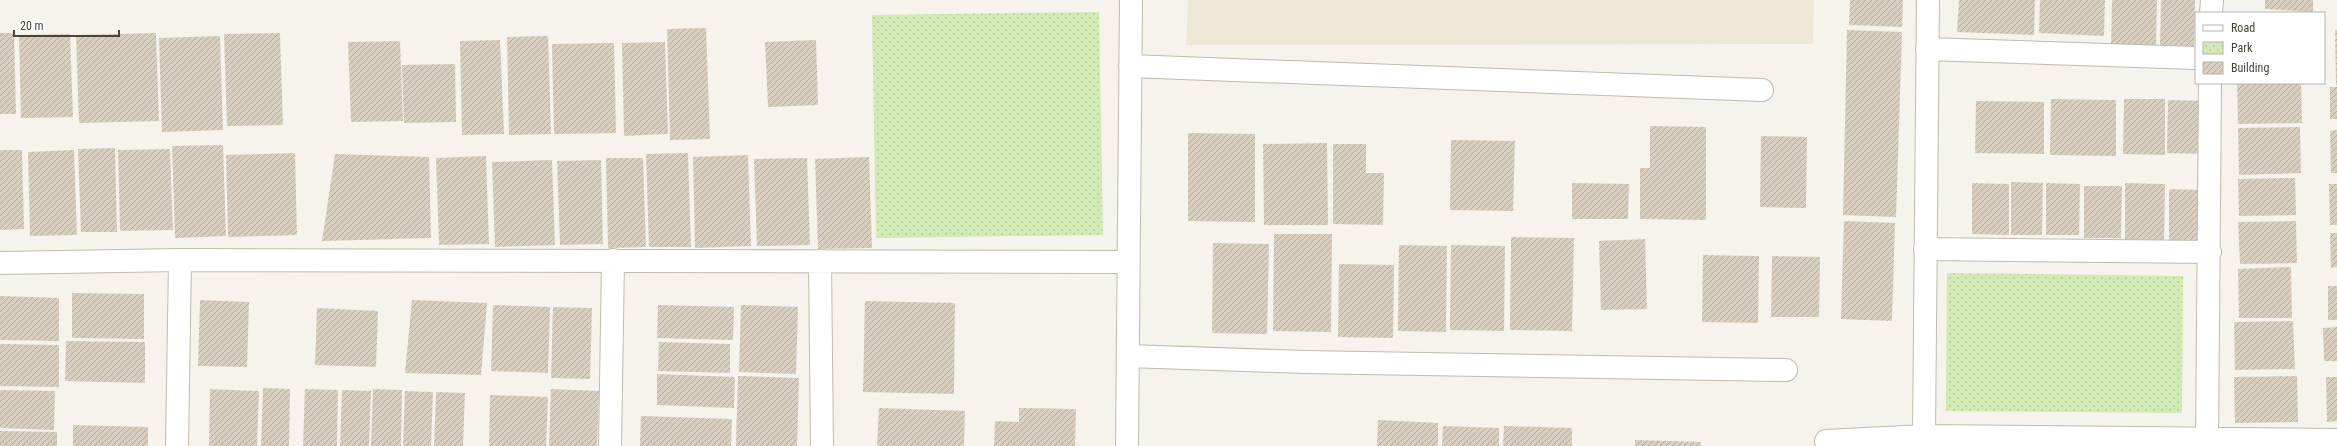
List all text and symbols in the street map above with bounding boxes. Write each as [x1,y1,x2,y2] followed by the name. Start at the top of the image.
[14,12,119,38] scale bar
[2195,12,2325,84] legend
[20,19,44,33] text: 20 m
[2231,21,2255,35] text: Road
[2231,41,2253,55] text: Park
[2231,61,2269,75] text: Building

